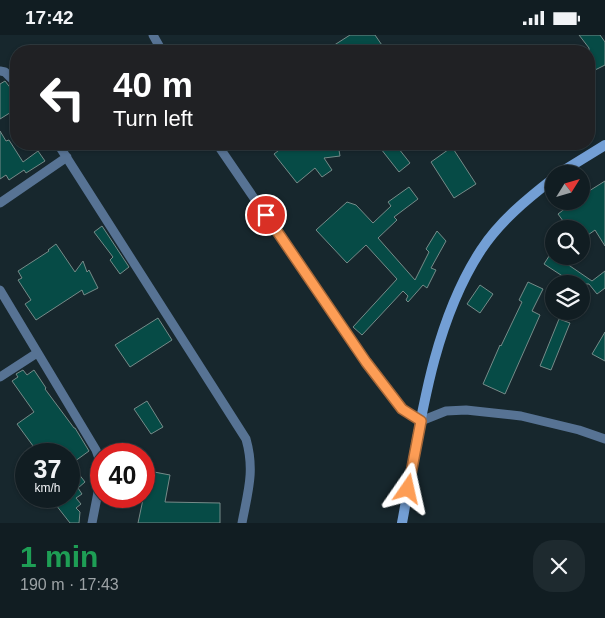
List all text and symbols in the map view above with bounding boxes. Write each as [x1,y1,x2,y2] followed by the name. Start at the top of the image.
[25,7,74,28] text: 17:42
[30,65,95,130] icon: left
[113,65,193,104] text: 40 m
[113,106,193,131] text: Turn left
[545,165,590,210] north arrow
[545,165,590,320] map controls
[245,194,287,236] pin
[252,201,280,229] icon: arrive
[545,220,590,265] button: search
[545,275,590,320] button: layers
[90,443,155,508] speed limit sign: 40
[34,455,61,483] text: 37
[381,462,433,514] position arrow
[34,481,61,495] text: km/h
[20,540,98,573] text: 1 min
[533,540,585,592] button: close
[20,576,119,593] text: 190 m · 17:43

